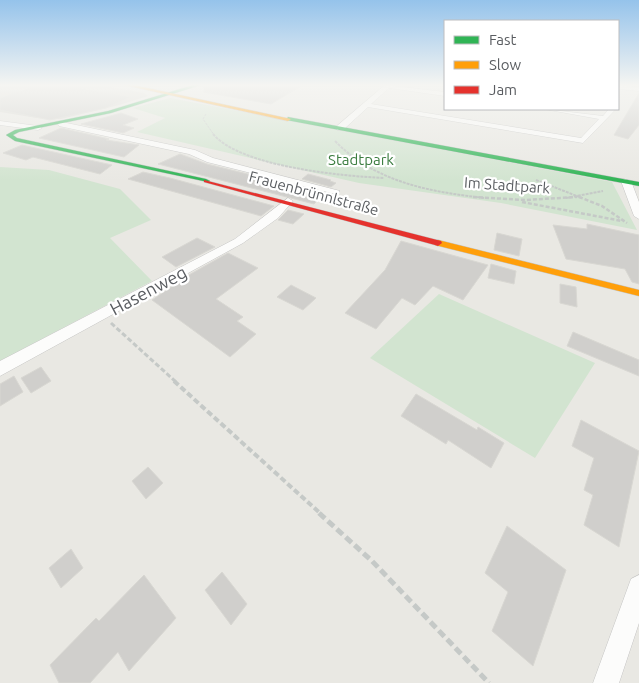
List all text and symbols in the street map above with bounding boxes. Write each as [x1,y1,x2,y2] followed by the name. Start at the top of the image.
[444,20,619,110] legend
[489,31,517,48] text: Fast
[489,56,522,73] text: Slow
[489,81,517,98] text: Jam
[328,151,394,168] park label: Stadtpark
[247,167,381,219] street label: Frauenbrünnlstraße
[463,174,551,197] street label: Im Stadtpark
[106,261,190,319] street label: Hasenweg

